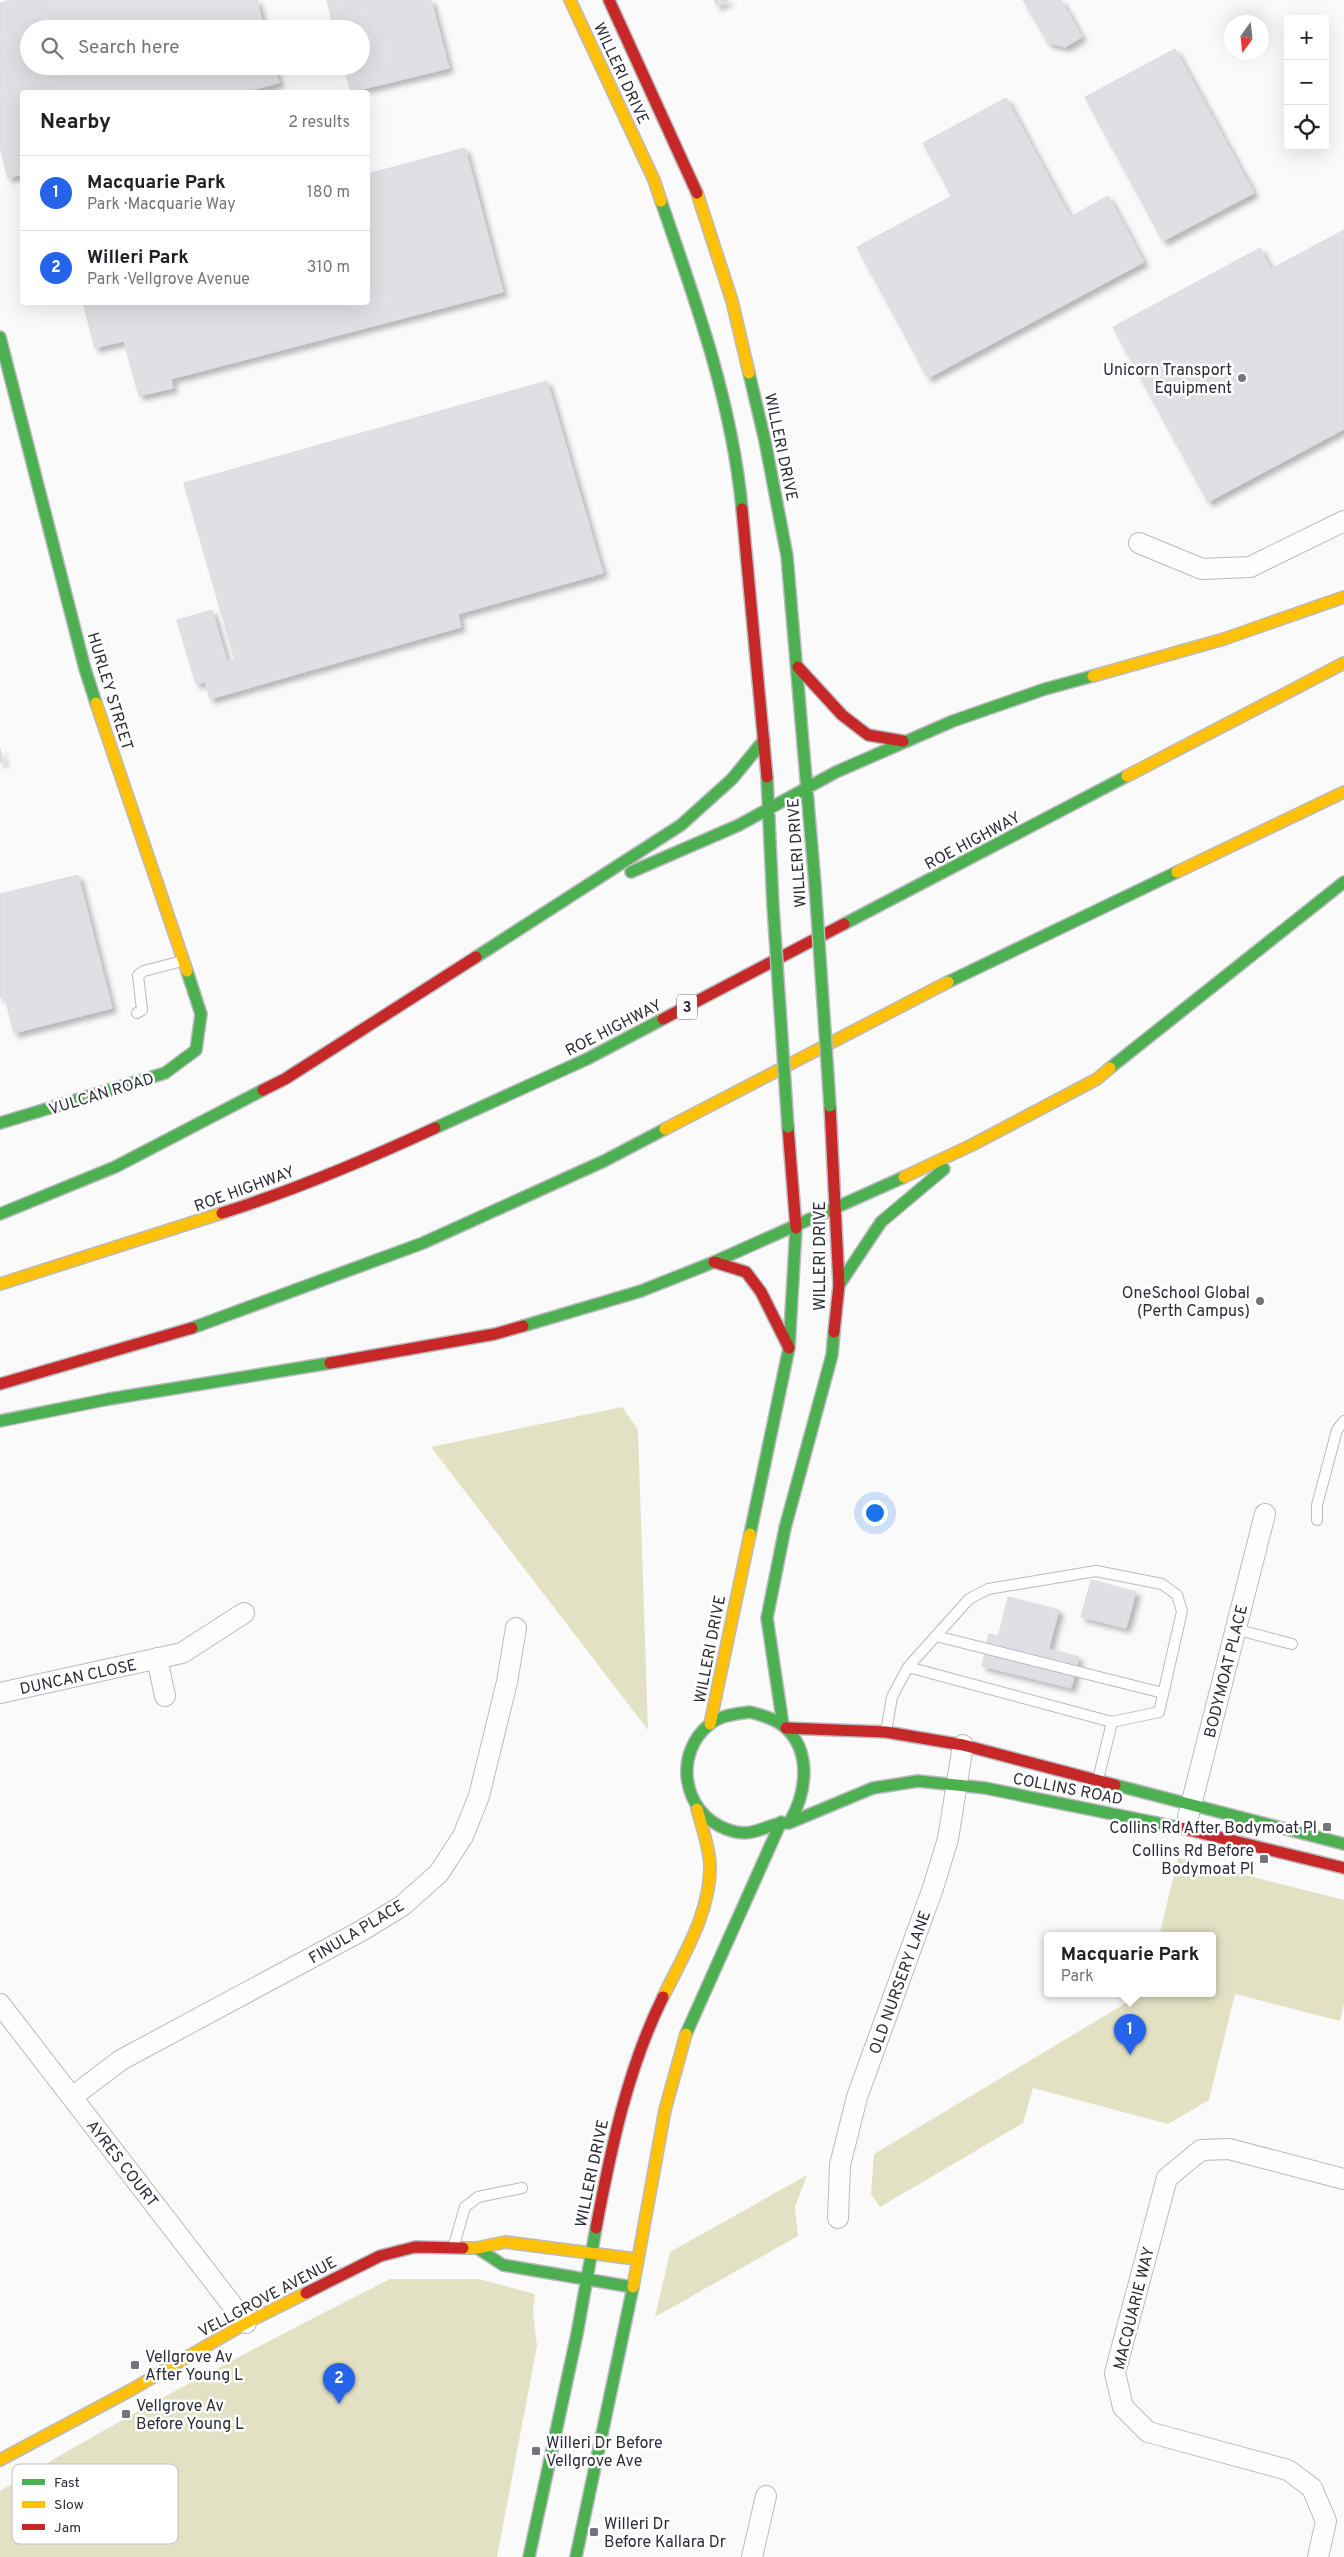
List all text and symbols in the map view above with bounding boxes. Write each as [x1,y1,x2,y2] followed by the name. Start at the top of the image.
[1224,15,1269,60] north arrow
[1284,15,1329,150] map controls
[1284,15,1329,60] button: +
[20,20,370,75] search box
[588,20,652,128] street label: WILLERI DRIVE
[38,34,66,62] icon: search
[78,36,180,60] text: Search here
[1284,60,1329,105] button: −
[1284,105,1329,150] button: locate
[40,109,111,136] text: Nearby
[288,113,350,133] text: 2 results
[87,171,226,195] text: Macquarie Park
[53,183,59,203] text: 1
[307,183,350,203] text: 180 m
[87,195,236,215] text: Park · Macquarie Way
[87,246,189,270] text: Willeri Park
[51,258,61,278] text: 2
[307,258,350,278] text: 310 m
[87,270,250,290] text: Park · Vellgrove Avenue
[1103,361,1232,399] place label: Unicorn Transport Equipment
[1236,372,1248,384] marker: Unicorn Transport Equipment
[759,392,801,503] street label: WILLERI DRIVE
[82,630,136,753] street label: HURLEY STREET
[784,797,812,908] street label: WILLERI DRIVE
[922,808,1024,875] street label: ROE HIGHWAY
[677,994,697,1020] road number: 3
[562,996,666,1062] street label: ROE HIGHWAY
[47,1069,157,1120] street label: VULCAN ROAD
[192,1162,298,1217] street label: ROE HIGHWAY
[811,1201,831,1311] street label: WILLERI DRIVE
[1122,1284,1250,1322] place label: OneSchool Global (Perth Campus)
[1254,1295,1266,1307] marker: OneSchool Global (Perth Campus)
[862,1500,888,1526] your location
[691,1594,731,1705] street label: WILLERI DRIVE
[1201,1603,1253,1740] street label: BODYMOAT PLACE
[18,1656,139,1700] street label: DUNCAN CLOSE
[1011,1769,1124,1810] street label: COLLINS ROAD
[1109,1819,1317,1839] place label: Collins Rd After Bodymoat Pl
[1321,1821,1333,1833] marker: Collins Rd After Bodymoat Pl
[1132,1842,1254,1880] place label: Collins Rd Before Bodymoat Pl
[1258,1853,1270,1865] marker: Collins Rd Before Bodymoat Pl
[305,1896,409,1969] street label: FINULA PLACE
[866,1908,936,2057] street label: OLD NURSERY LANE
[1044,1932,1216,1997] popup
[1061,1943,1199,1967] text: Macquarie Park
[1061,1967,1094,1987] text: Park
[1114,2014,1146,2055] pin: 1
[81,2117,162,2212] street label: AYRES COURT
[572,2118,614,2229] street label: WILLERI DRIVE
[1110,2245,1160,2372] street label: MACQUARIE WAY
[195,2253,340,2343] street label: VELLGROVE AVENUE
[145,2348,243,2386] place label: Vellgrove Av After Young L
[129,2359,141,2371] marker: Vellgrove Av After Young L
[323,2363,355,2404] pin: 2
[136,2397,244,2435] place label: Vellgrove Av Before Young L
[120,2408,132,2420] marker: Vellgrove Av Before Young L
[546,2434,663,2472] place label: Willeri Dr Before Vellgrove Ave
[530,2445,542,2457] marker: Willeri Dr Before Vellgrove Ave
[12,2464,178,2544] legend
[54,2475,80,2492] text: Fast
[54,2497,84,2514] text: Slow
[604,2515,726,2553] place label: Willeri Dr Before Kallara Dr
[54,2520,81,2537] text: Jam
[588,2526,600,2538] marker: Willeri Dr Before Kallara Dr

